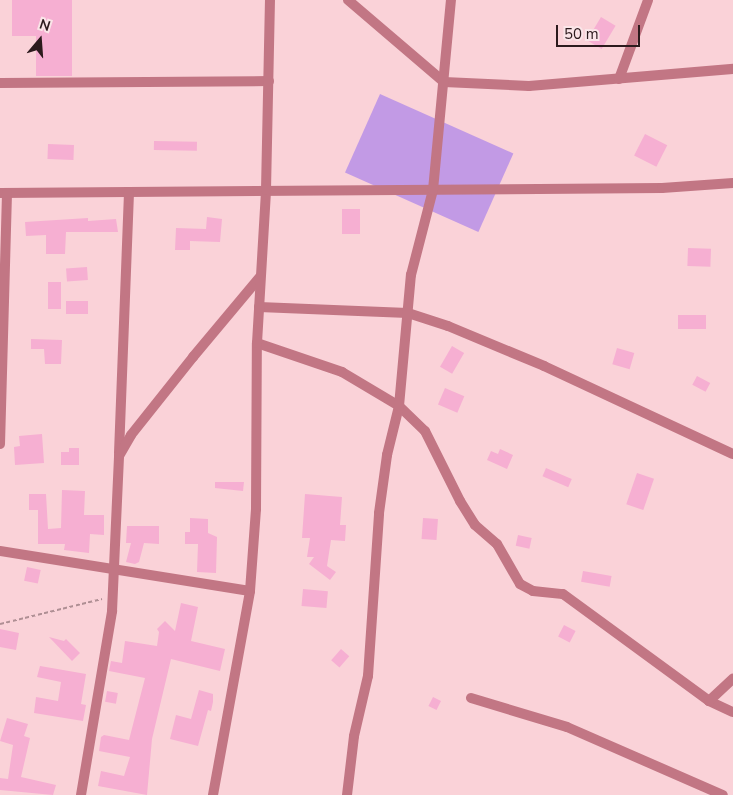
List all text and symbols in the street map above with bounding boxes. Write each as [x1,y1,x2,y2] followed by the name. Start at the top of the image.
[15,15,65,65] north arrow
[37,15,53,36] text: N
[558,15,642,47] scale bar
[564,24,599,44] text: 50 m

